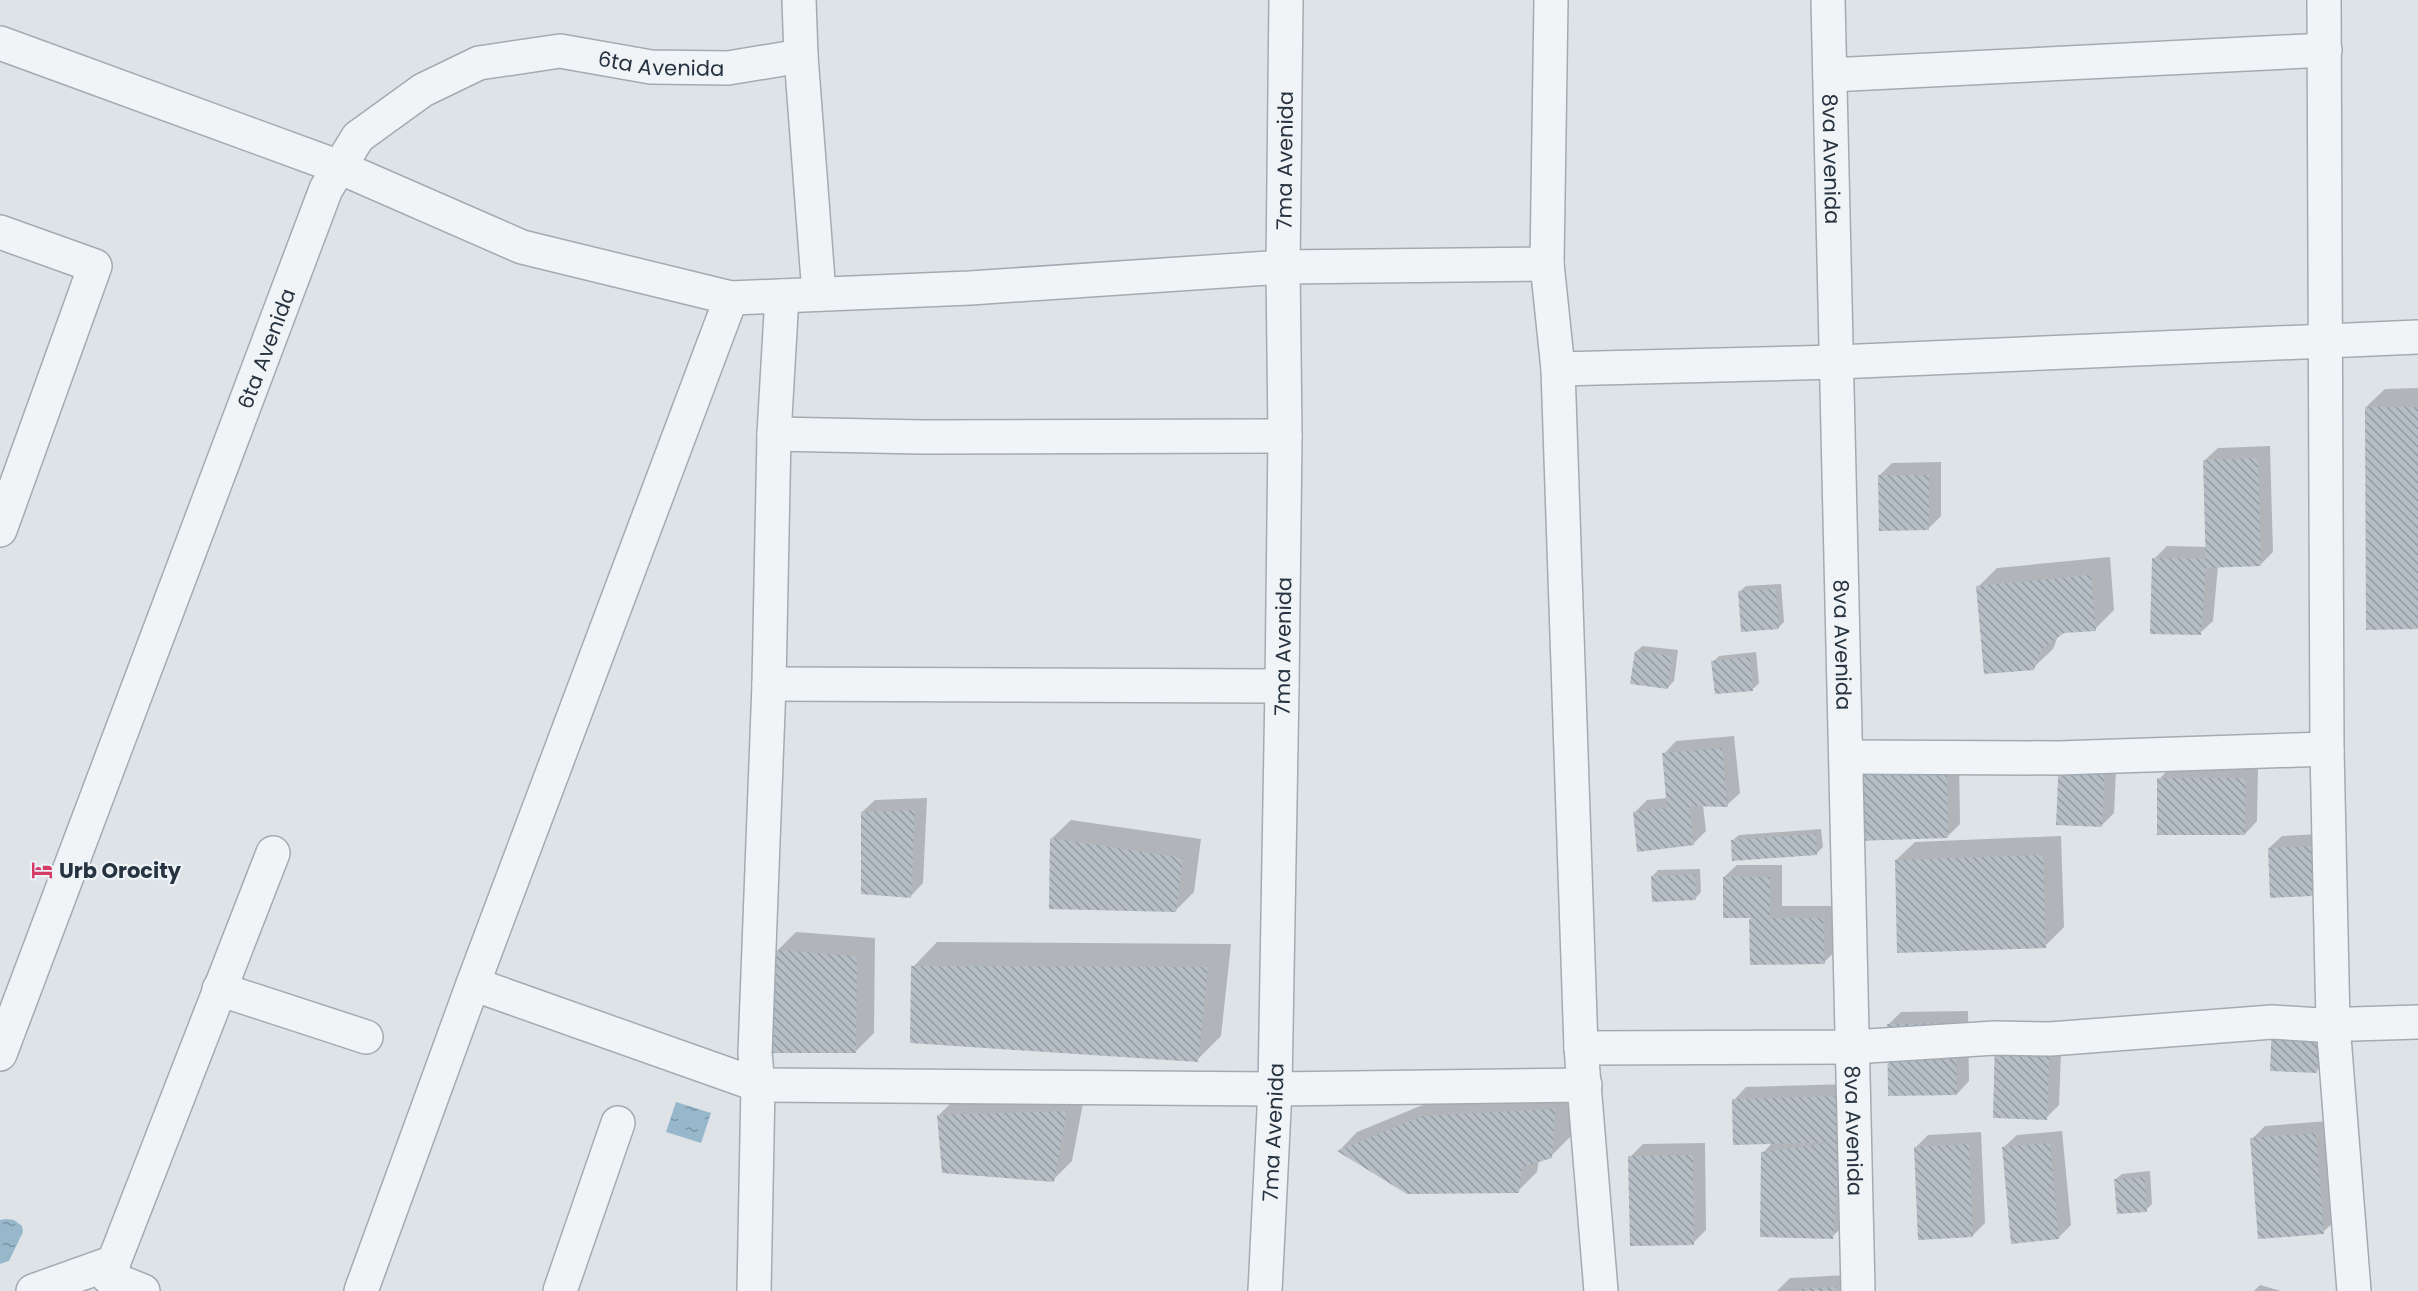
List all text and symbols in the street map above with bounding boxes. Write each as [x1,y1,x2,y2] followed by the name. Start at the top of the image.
[596,43,724,82] street label: 6ta Avenida
[1269,91,1299,230] street label: 7ma Avenida
[1816,93,1848,225] street label: 8va Avenida
[230,284,302,413] street label: 6ta Avenida
[1267,577,1298,716] street label: 7ma Avenida
[1827,579,1859,711] street label: 8va Avenida
[59,856,182,885] place label: Urb Orocity
[30,858,54,882] hotel icon: Urb Orocity
[1255,1063,1290,1202] street label: 7ma Avenida
[1838,1065,1870,1196] street label: 8va Avenida

